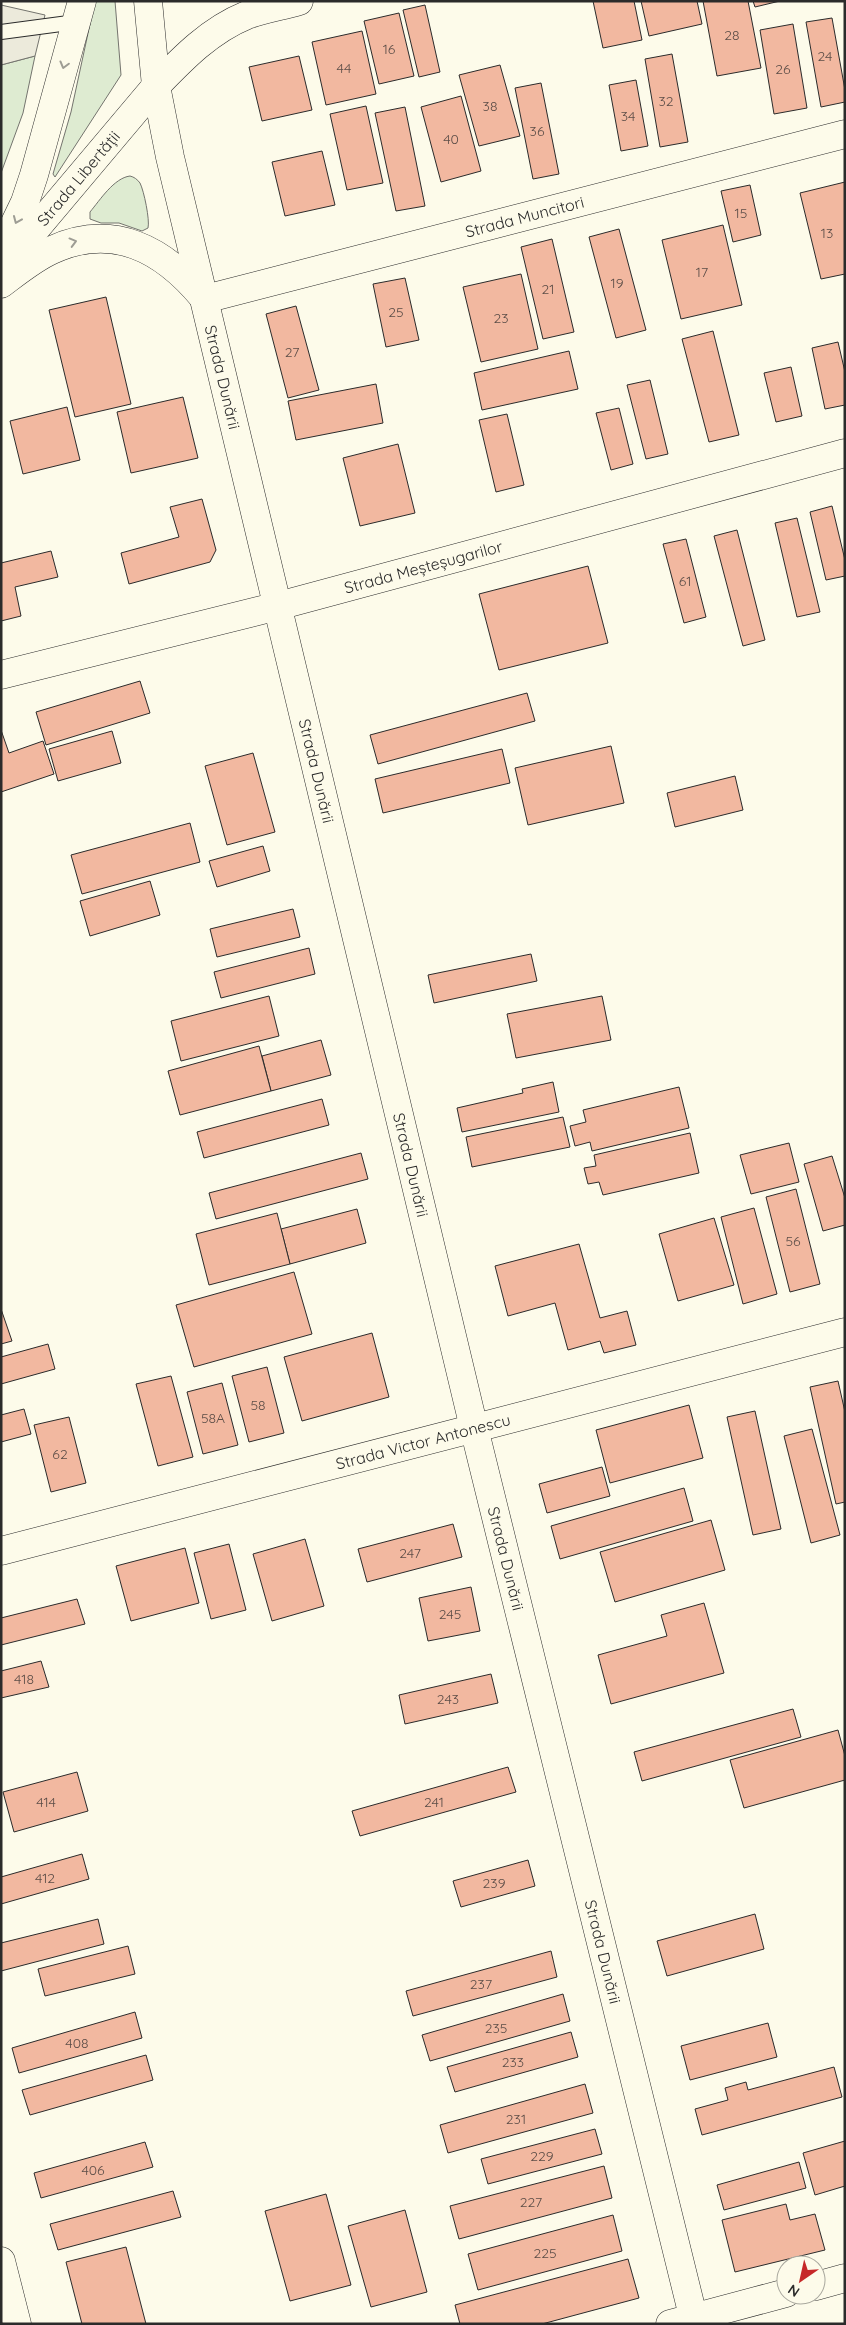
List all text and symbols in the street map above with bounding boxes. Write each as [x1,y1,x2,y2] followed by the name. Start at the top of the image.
[724,26,740,44] house number: 28
[383,40,396,58] house number: 16
[818,47,832,65] house number: 24
[337,59,351,77] house number: 44
[775,60,791,78] house number: 26
[60,61,70,69] one-way arrow
[658,92,674,110] house number: 32
[483,97,497,115] house number: 38
[621,107,635,125] house number: 34
[530,122,545,140] house number: 36
[33,127,124,230] street label: Strada Libertății
[443,130,459,148] house number: 40
[463,192,586,242] street label: Strada Muncitori
[735,204,747,222] house number: 15
[12,215,23,224] one-way arrow
[821,224,833,242] house number: 13
[69,238,77,248] one-way arrow
[696,263,708,281] house number: 17
[611,274,624,292] house number: 19
[542,280,554,298] house number: 21
[388,303,404,321] house number: 25
[493,309,509,327] house number: 23
[201,323,245,431] street label: Strada Dunării
[285,343,299,361] house number: 27
[342,536,505,598] street label: Strada Meșteșugarilor
[679,572,691,590] house number: 61
[295,717,339,825] street label: Strada Dunării
[389,1111,433,1219] street label: Strada Dunării
[785,1232,801,1250] house number: 56
[250,1396,266,1414] house number: 58
[201,1409,225,1427] house number: 58A
[334,1409,513,1474] street label: Strada Victor Antonescu
[52,1445,68,1463] house number: 62
[484,1504,529,1613] street label: Strada Dunării
[399,1544,421,1562] house number: 247
[439,1605,461,1623] house number: 245
[14,1670,34,1688] house number: 418
[437,1690,459,1708] house number: 243
[36,1793,56,1811] house number: 414
[424,1793,444,1811] house number: 241
[35,1869,55,1887] house number: 412
[483,1874,506,1892] house number: 239
[581,1898,626,2006] street label: Strada Dunării
[470,1975,492,1993] house number: 237
[485,2019,507,2037] house number: 235
[65,2034,89,2052] house number: 408
[502,2053,524,2071] house number: 233
[506,2110,526,2128] house number: 231
[530,2147,554,2165] house number: 229
[81,2161,105,2179] house number: 406
[520,2193,542,2211] house number: 227
[533,2244,557,2262] house number: 225
[776,2255,826,2305] north arrow
[784,2280,803,2301] text: N

